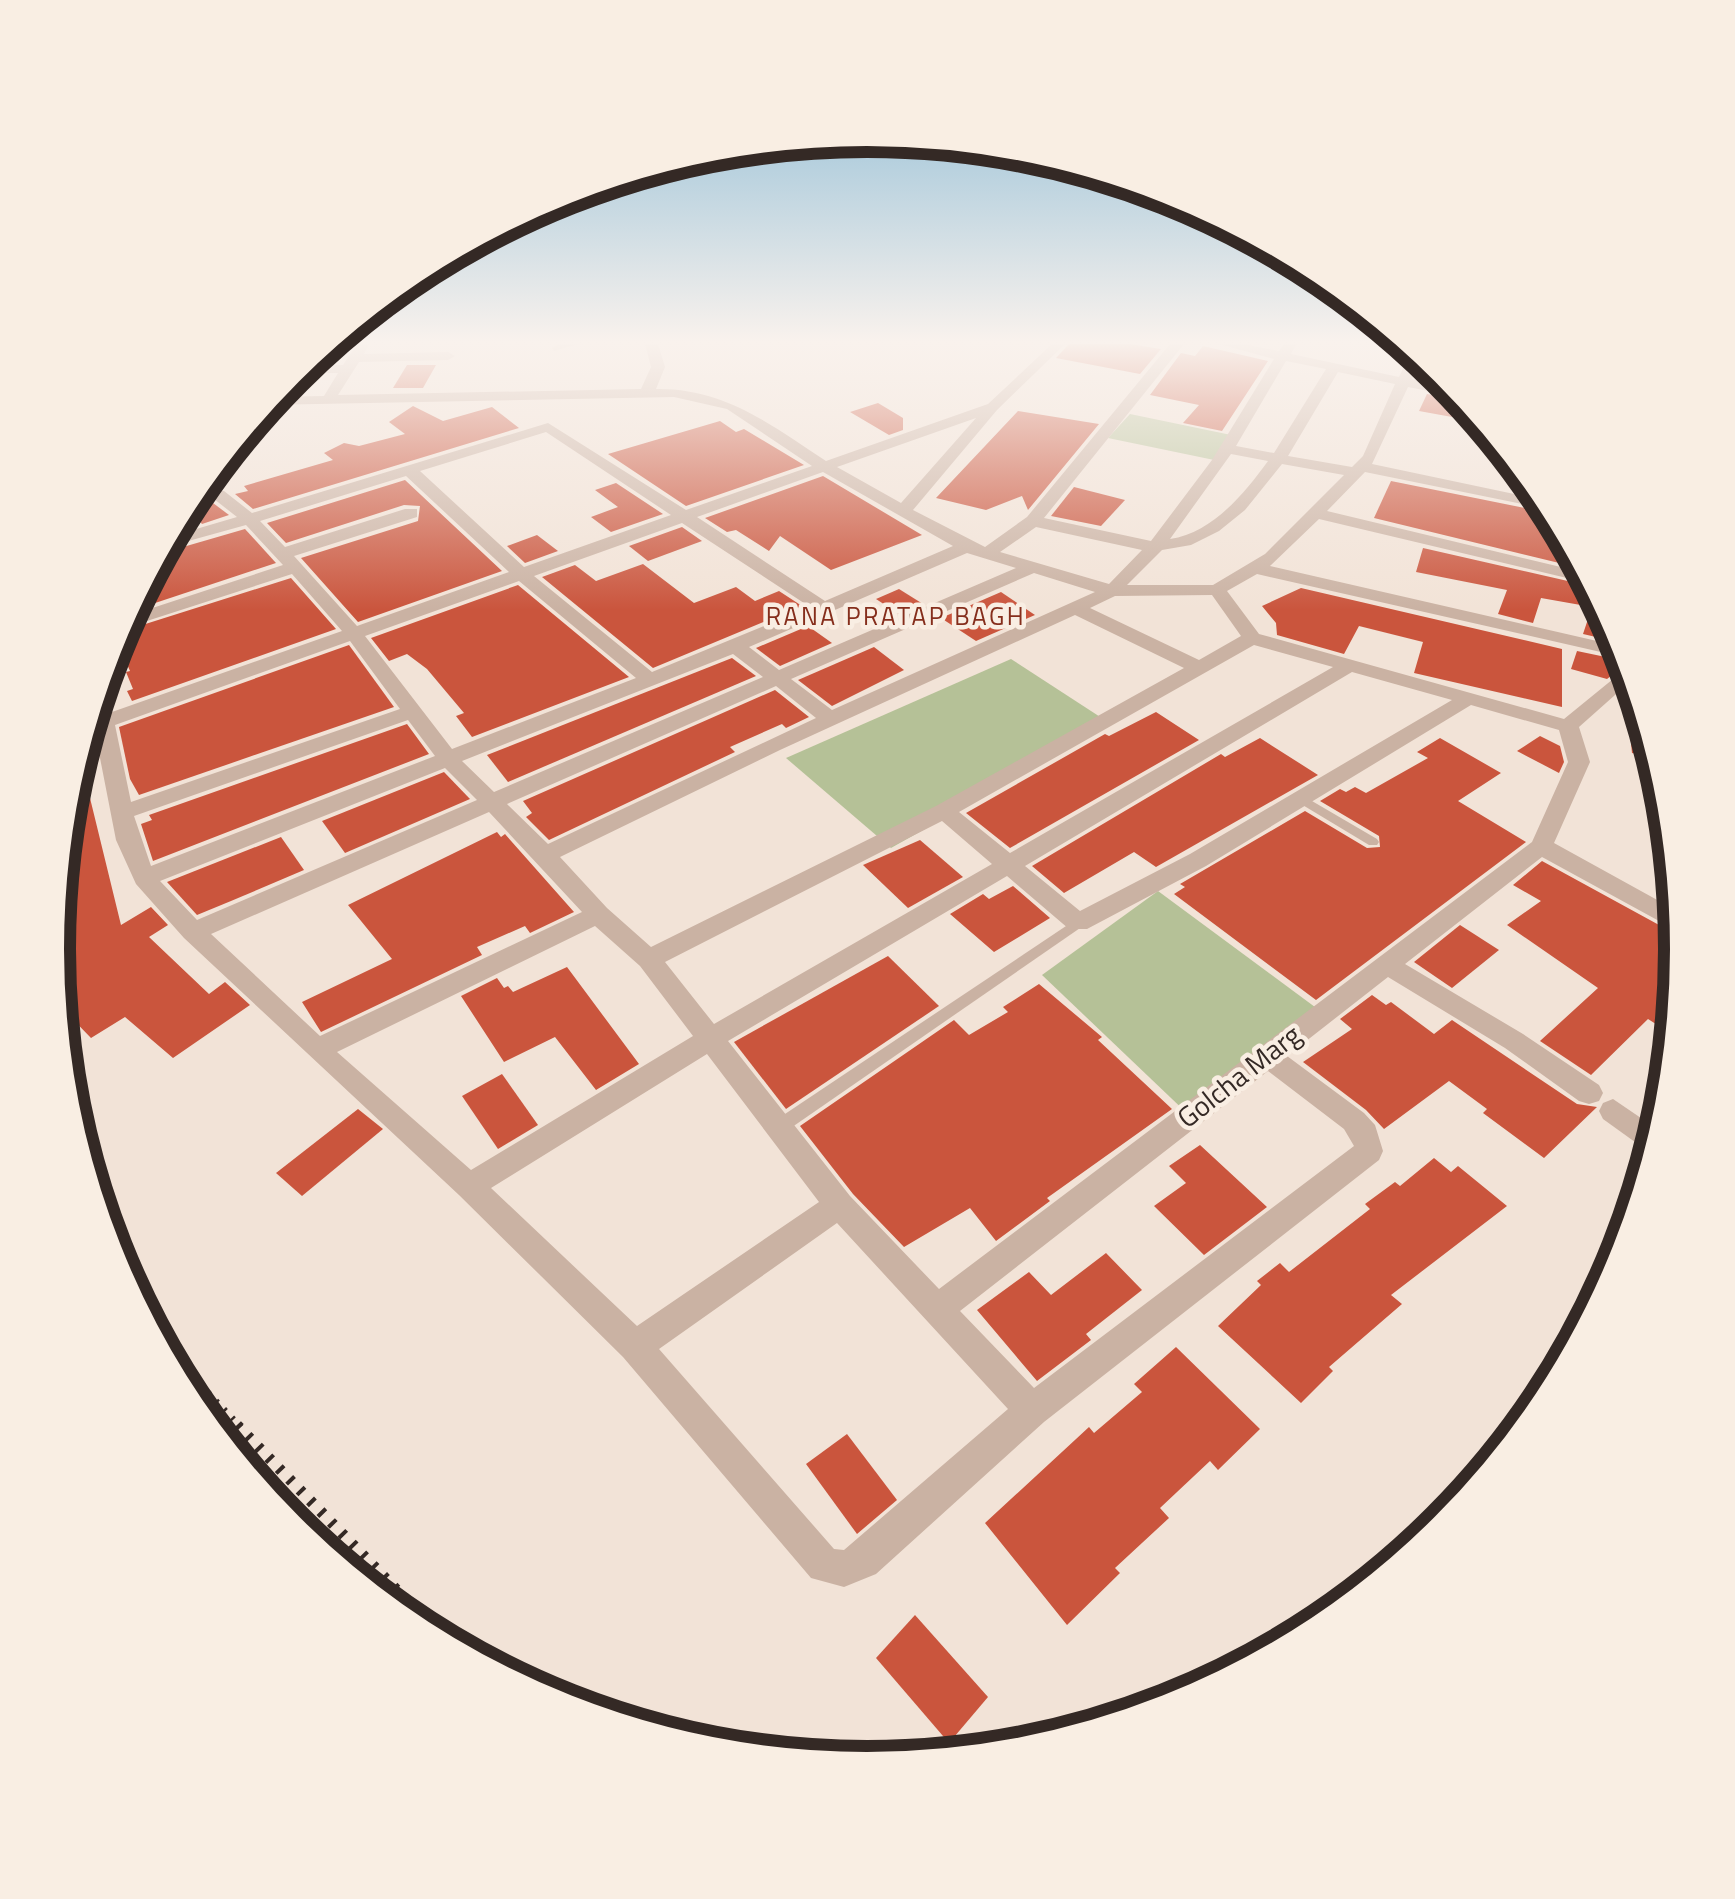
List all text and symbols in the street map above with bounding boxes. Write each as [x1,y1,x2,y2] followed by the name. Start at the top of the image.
[766,597,1026,635] district label: RANA PRATAP BAGH
[1167,1013,1310,1138] street label: Golcha Marg

